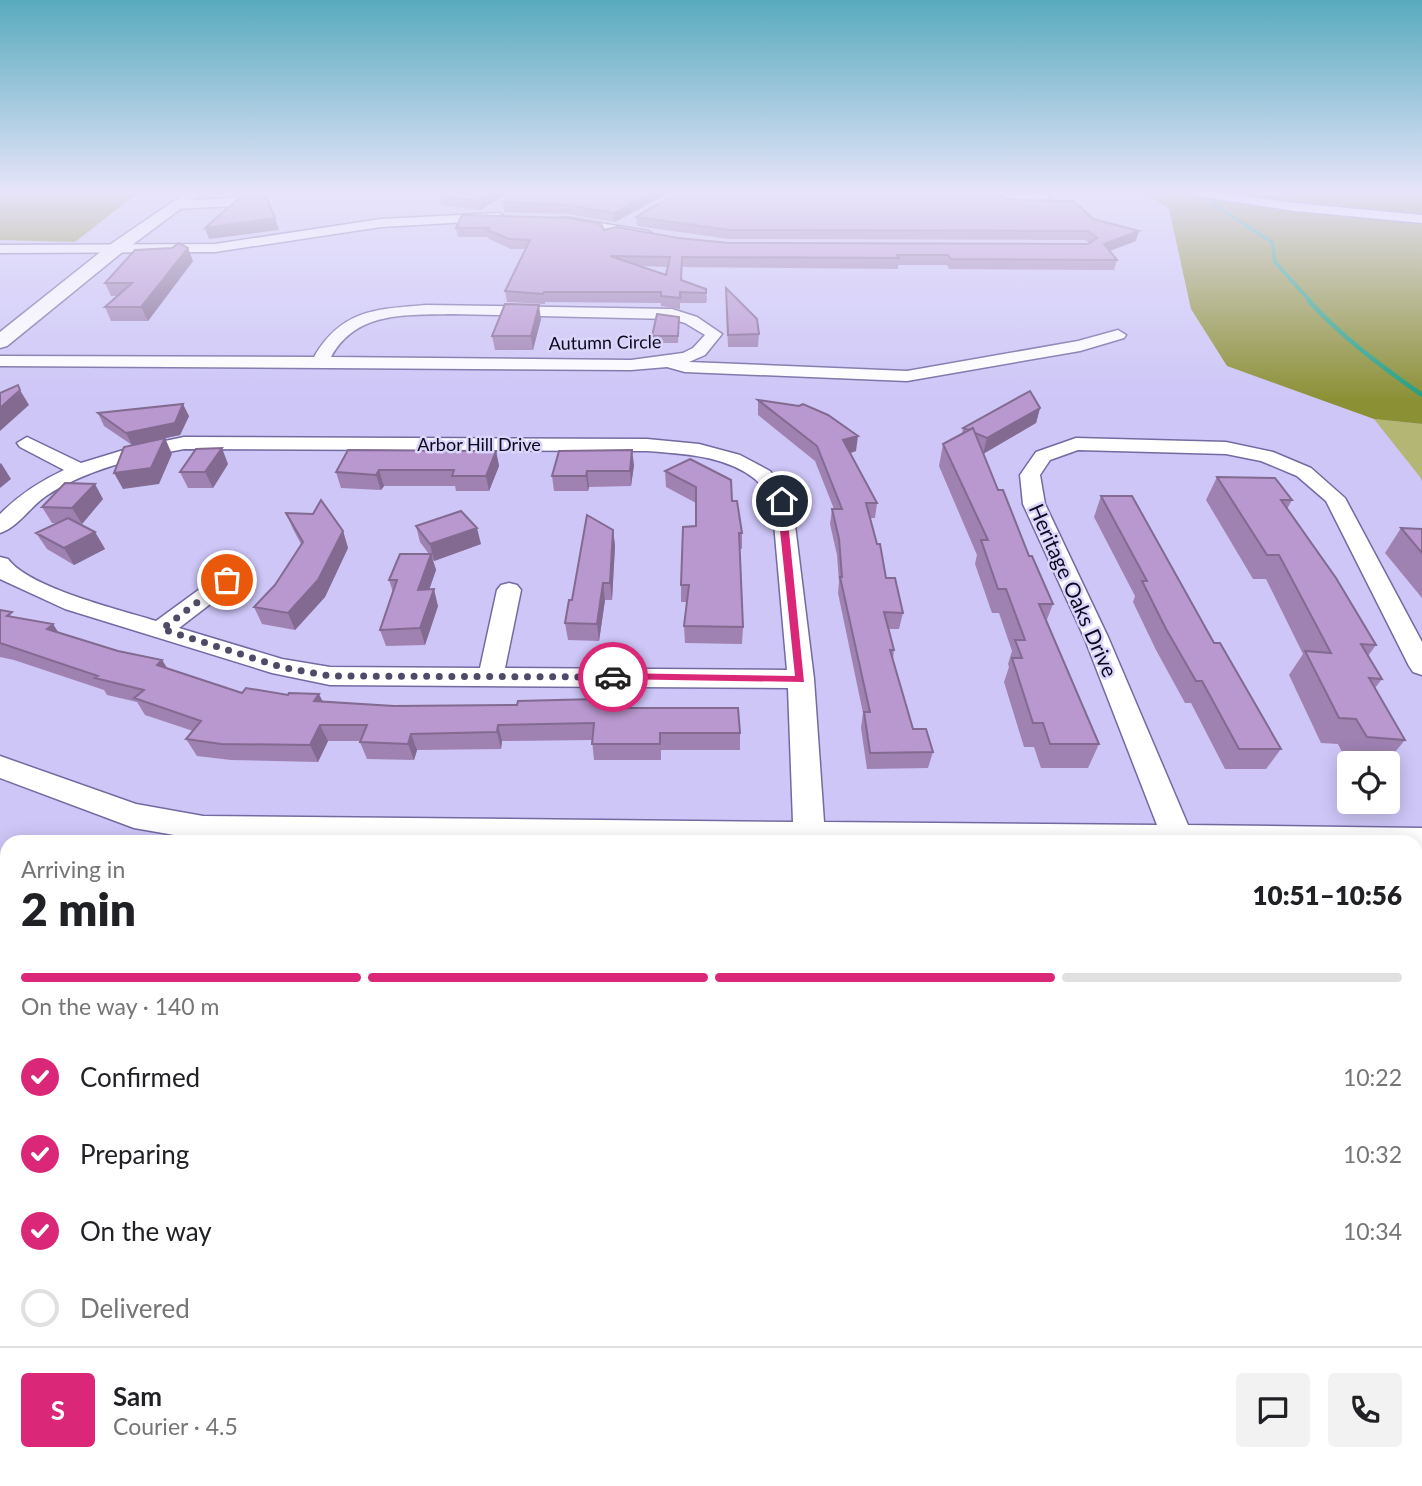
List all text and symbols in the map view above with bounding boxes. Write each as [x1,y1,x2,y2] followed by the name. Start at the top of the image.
[548,330,662,354] street label: Autumn Circle
[417,433,541,455] street label: Arbor Hill Drive
[752,471,812,531] pin
[763,482,801,520] icon: home
[1025,500,1123,680] street label: Heritage Oaks Drive
[197,550,257,610] pin
[208,561,246,599] icon: bag
[578,642,648,712] courier
[594,658,632,696] icon: car
[1337,751,1400,814] map controls
[1337,751,1400,814] button: locate
[21,855,125,883] text: Arriving in
[1252,879,1402,911] text: 10:51–10:56
[21,881,136,936] text: 2 min
[21,992,220,1020] text: On the way · 140 m
[21,1058,59,1096] icon: check
[80,1061,200,1093] text: Confirmed
[1343,1063,1402,1091] text: 10:22
[21,1135,59,1173] icon: check
[80,1138,189,1170] text: Preparing
[1343,1140,1402,1168] text: 10:32
[21,1212,59,1250] icon: check
[80,1215,212,1247] text: On the way
[1343,1217,1402,1245] text: 10:34
[80,1292,190,1324] text: Delivered
[1236,1373,1310,1447] button: chat
[1328,1373,1402,1447] button: phone
[113,1380,162,1412] text: Sam
[51,1394,65,1426] text: S
[113,1412,238,1440] text: Courier · 4.5

